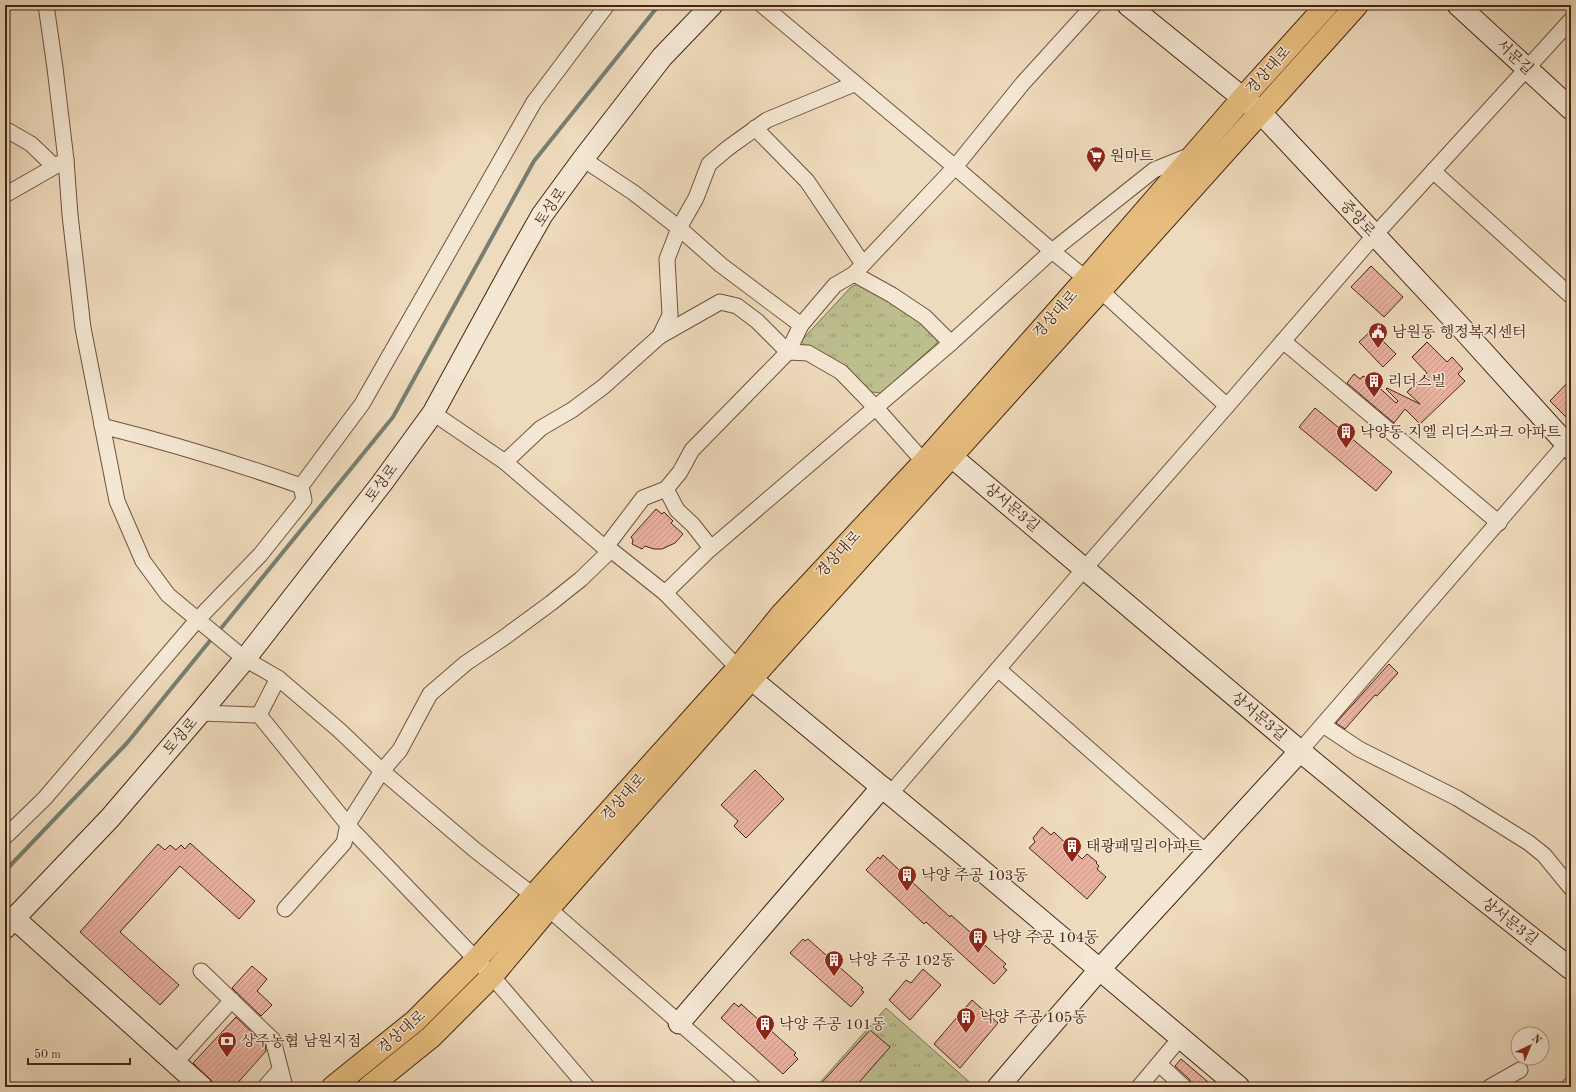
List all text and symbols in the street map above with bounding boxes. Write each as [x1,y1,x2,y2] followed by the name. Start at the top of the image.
[1493,36,1536,78] street label: 서문길
[1243,43,1294,98] street label: 경상대로
[1085,145,1107,173] supermarket icon: 원마트
[1110,148,1154,165] place label: 원마트
[531,184,570,230] street label: 토성로
[1337,197,1379,240] street label: 중앙로
[1030,287,1081,342] street label: 경상대로
[1367,321,1389,349] public building icon: 남원동 행정복지센터
[1392,324,1527,341] place label: 남원동 행정복지센터
[1363,370,1385,398] building icon: 리더스빌
[1388,373,1446,390] place label: 리더스빌
[1335,421,1357,449] building icon: 낙양동 지엘 리더스파크 아파트
[1360,424,1561,441] place label: 낙양동 지엘 리더스파크 아파트
[362,460,402,506] street label: 토성로
[981,479,1043,535] street label: 상서문3길
[812,527,865,581] street label: 경상대로
[1228,688,1290,744] street label: 상서문3길
[160,714,201,758] street label: 토성로
[598,770,649,825] street label: 경상대로
[1061,835,1083,863] building icon: 태광패밀리아파트
[1086,838,1202,855] place label: 태광패밀리아파트
[896,864,918,892] building icon: 낙양 주공 103동
[921,867,1028,884] place label: 낙양 주공 103동
[1478,894,1541,949] street label: 상서문3길
[967,926,989,954] building icon: 낙양 주공 104동
[992,929,1099,946] place label: 낙양 주공 104동
[823,949,845,977] building icon: 낙양 주공 102동
[848,952,955,969] place label: 낙양 주공 102동
[955,1006,977,1034] building icon: 낙양 주공 105동
[374,1007,429,1058] street label: 경상대로
[980,1009,1087,1026] place label: 낙양 주공 105동
[754,1013,776,1041] building icon: 낙양 주공 101동
[779,1016,886,1033] place label: 낙양 주공 101동
[1510,1026,1550,1066] north arrow
[216,1030,238,1058] bank icon: 상주농협 남원지점
[241,1033,361,1050] place label: 상주농협 남원지점
[1529,1033,1543,1047] text: N
[28,1040,130,1066] scale bar
[34,1048,61,1061] text: 50 m

